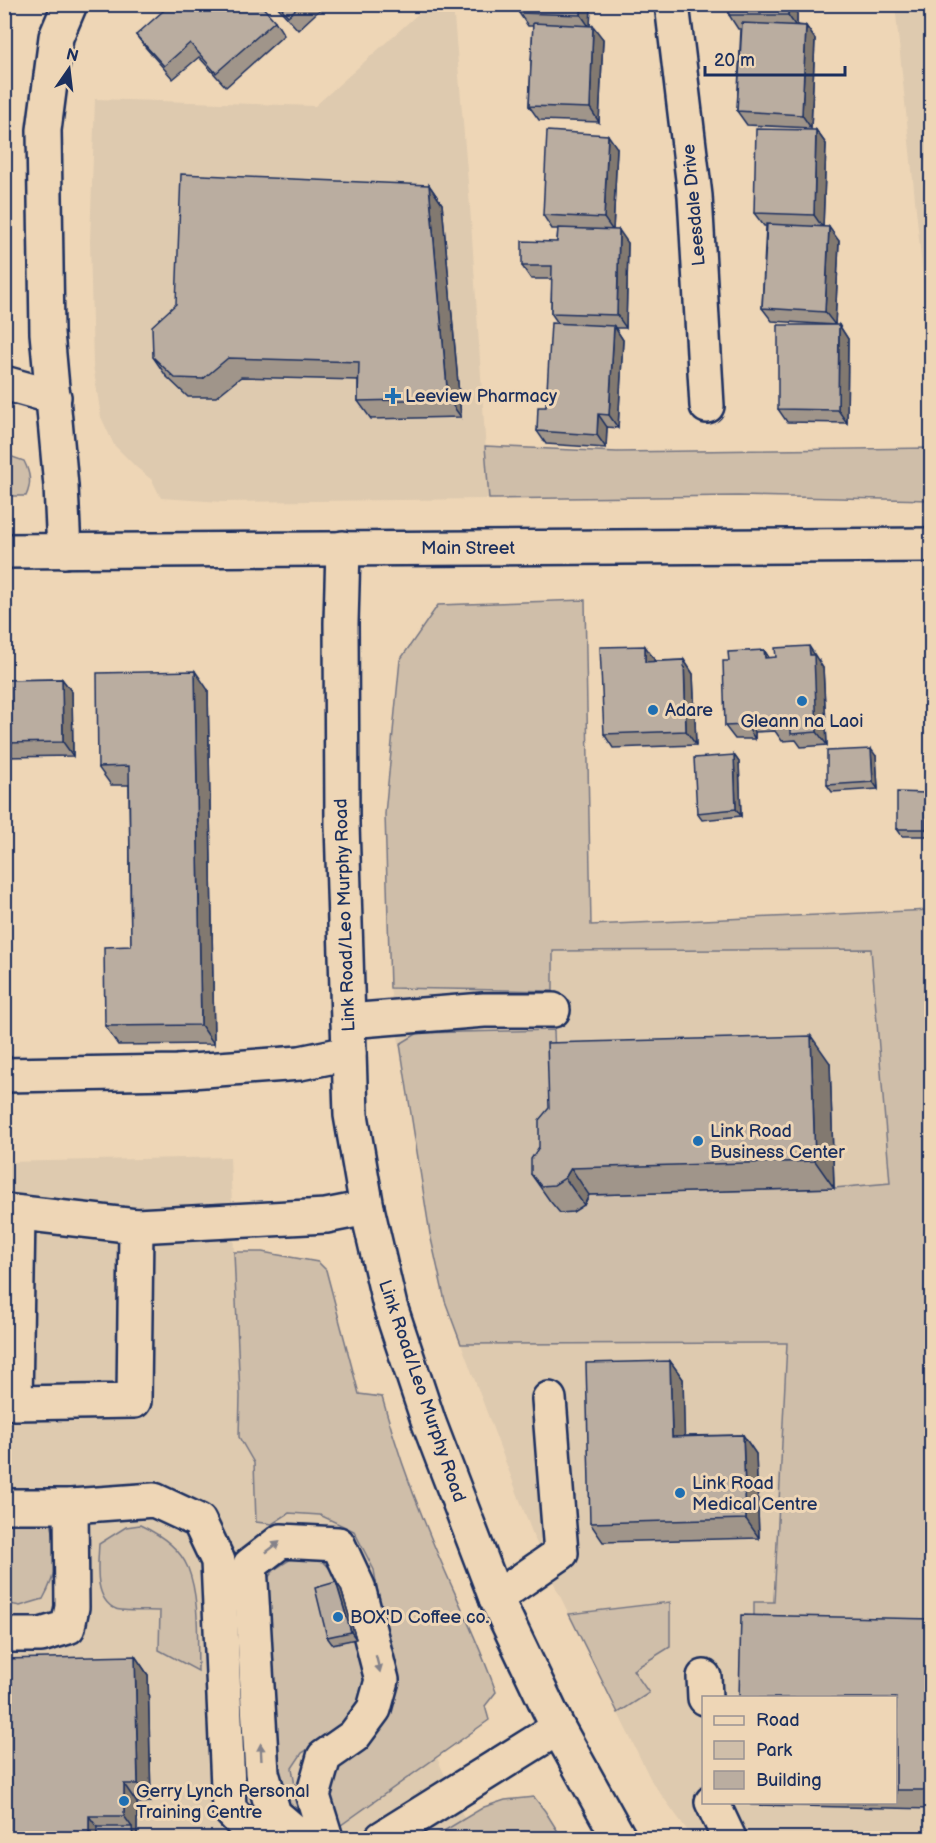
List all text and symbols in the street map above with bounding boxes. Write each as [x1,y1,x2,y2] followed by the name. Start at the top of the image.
[39,39,99,99] north arrow
[705,39,844,77] scale bar
[64,45,80,67] text: N
[714,50,755,71] text: 20 m
[678,143,710,267] street label: Leesdale Drive
[405,386,558,407] place label: Leeview Pharmacy
[386,389,400,403] marker: Leeview Pharmacy
[421,538,515,559] street label: Main Street
[795,694,809,708] marker: Gleann na Laoi
[665,700,713,721] place label: Adare
[646,703,660,717] marker: Adare
[740,711,864,732] place label: Gleann na Laoi
[330,798,360,1032] street label: Link Road/Leo Murphy Road
[710,1121,845,1163] place label: Link Road Business Center
[691,1134,705,1148] marker: Link Road Business Center
[374,1277,470,1505] street label: Link Road/Leo Murphy Road
[692,1473,818,1515] place label: Link Road Medical Centre
[673,1486,687,1500] marker: Link Road Medical Centre
[265,1542,280,1554] one-way arrow
[350,1607,489,1628] place label: BOX'D Coffee co.
[331,1610,345,1624] marker: BOX'D Coffee co.
[374,1655,383,1673] one-way arrow
[702,1696,897,1804] legend
[756,1710,800,1731] text: Road
[756,1740,792,1761] text: Park
[256,1743,265,1762] one-way arrow
[756,1770,822,1791] text: Building
[136,1781,309,1823] place label: Gerry Lynch Personal Training Centre
[117,1794,131,1808] marker: Gerry Lynch Personal Training Centre

